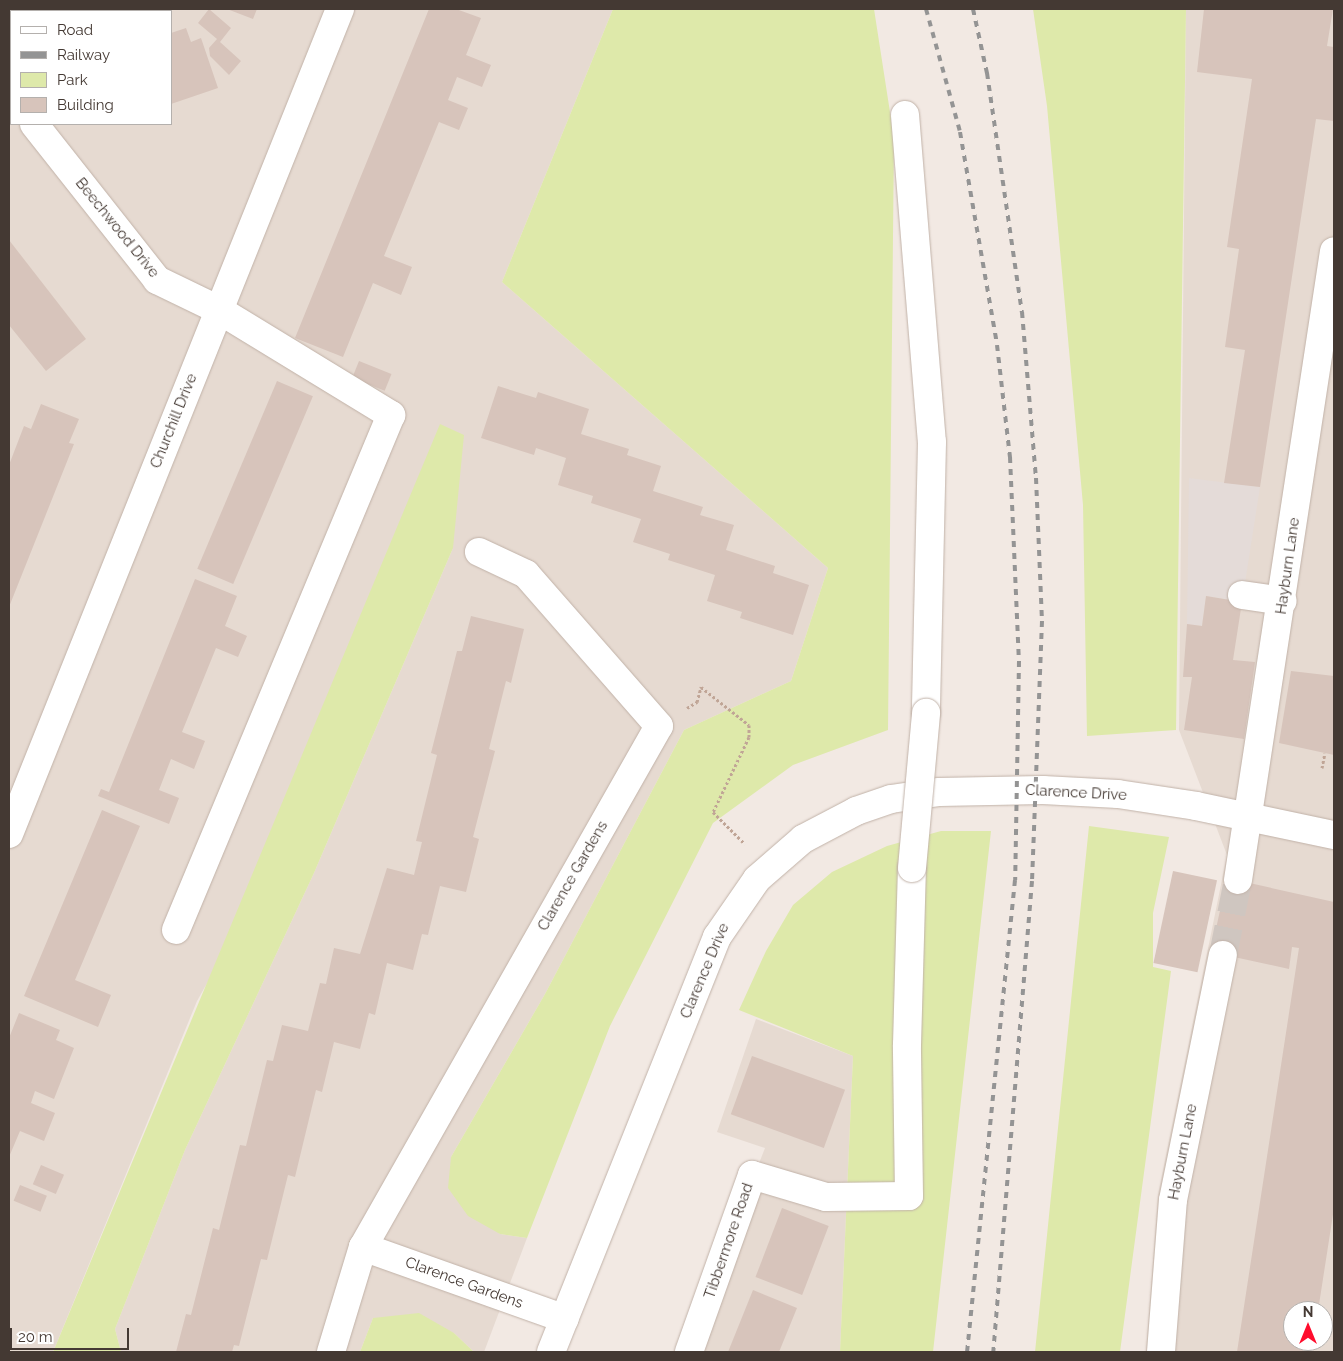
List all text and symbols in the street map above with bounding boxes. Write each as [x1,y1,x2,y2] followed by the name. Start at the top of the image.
[10,10,172,125] legend
[57,21,93,39] text: Road
[57,46,110,64] text: Railway
[57,71,88,89] text: Park
[57,96,114,114] text: Building
[71,174,163,282] street label: Beechwood Drive
[147,371,201,471] street label: Churchill Drive
[1272,516,1304,616] street label: Hayburn Lane
[1025,781,1127,805] street label: Clarence Drive
[534,818,612,934] street label: Clarence Gardens
[677,921,733,1021] street label: Clarence Drive
[1165,1102,1201,1202] street label: Hayburn Lane
[701,1181,757,1301] street label: Tibbermore Road
[403,1253,525,1313] street label: Clarence Gardens
[1283,1301,1333,1351] north arrow
[1303,1304,1313,1320] text: N
[12,1318,131,1350] scale bar
[18,1328,53,1346] text: 20 m

